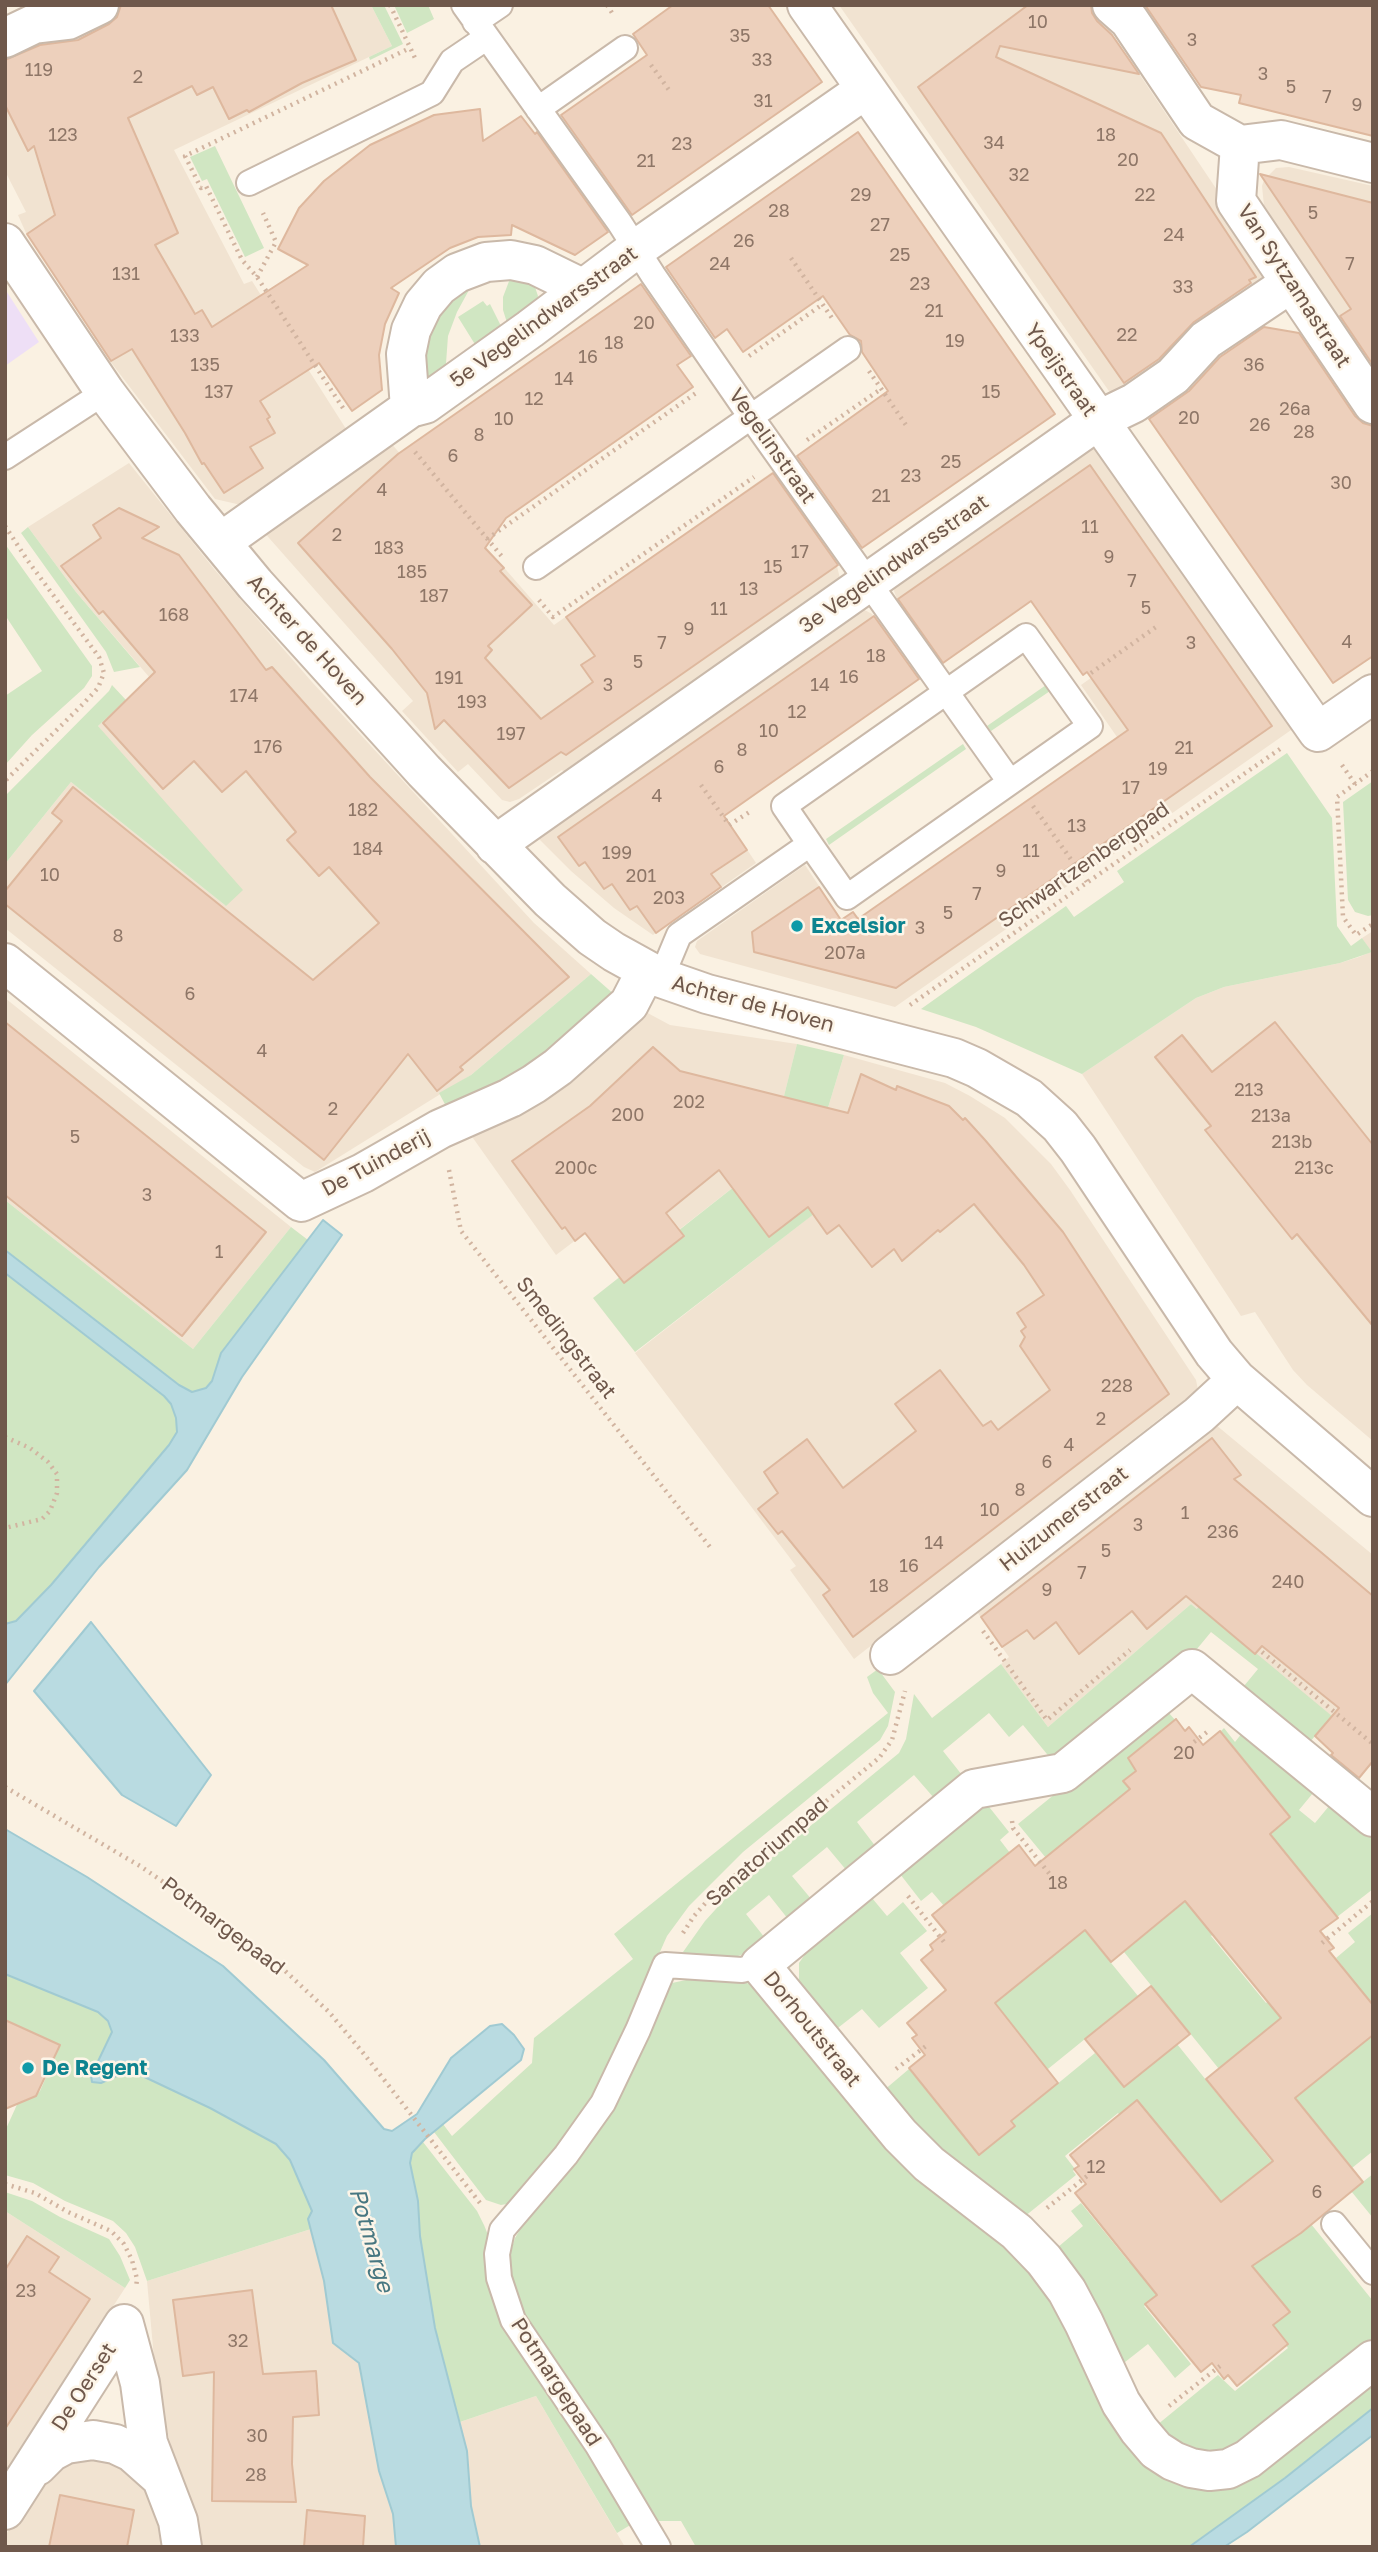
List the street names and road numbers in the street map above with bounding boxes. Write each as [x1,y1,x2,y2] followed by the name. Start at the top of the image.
[1232,200,1356,372] street label: Van Sytzamastraat
[446,241,642,393] street label: 5e Vegelindwarsstraat
[1020,319,1102,421] street label: Ypeijstraat
[723,384,821,508] street label: Vegelinstraat
[795,489,993,639] street label: 3e Vegelindwarsstraat
[242,570,372,710] street label: Achter de Hoven
[994,796,1174,934] street label: Schwartzenbergpad
[669,970,837,1038] street label: Achter de Hoven
[318,1124,434,1202] street label: De Tuinderij
[511,1272,621,1404] street label: Smedingstraat
[995,1461,1133,1577] street label: Huizumerstraat
[701,1792,833,1912] street label: Sanatoriumpad
[156,1872,290,1980] street label: Potmargepaad
[758,1966,866,2092] street label: Dorhoutstraat
[505,2313,607,2451] street label: Potmargepaad
[46,2338,122,2436] street label: De Oerset

